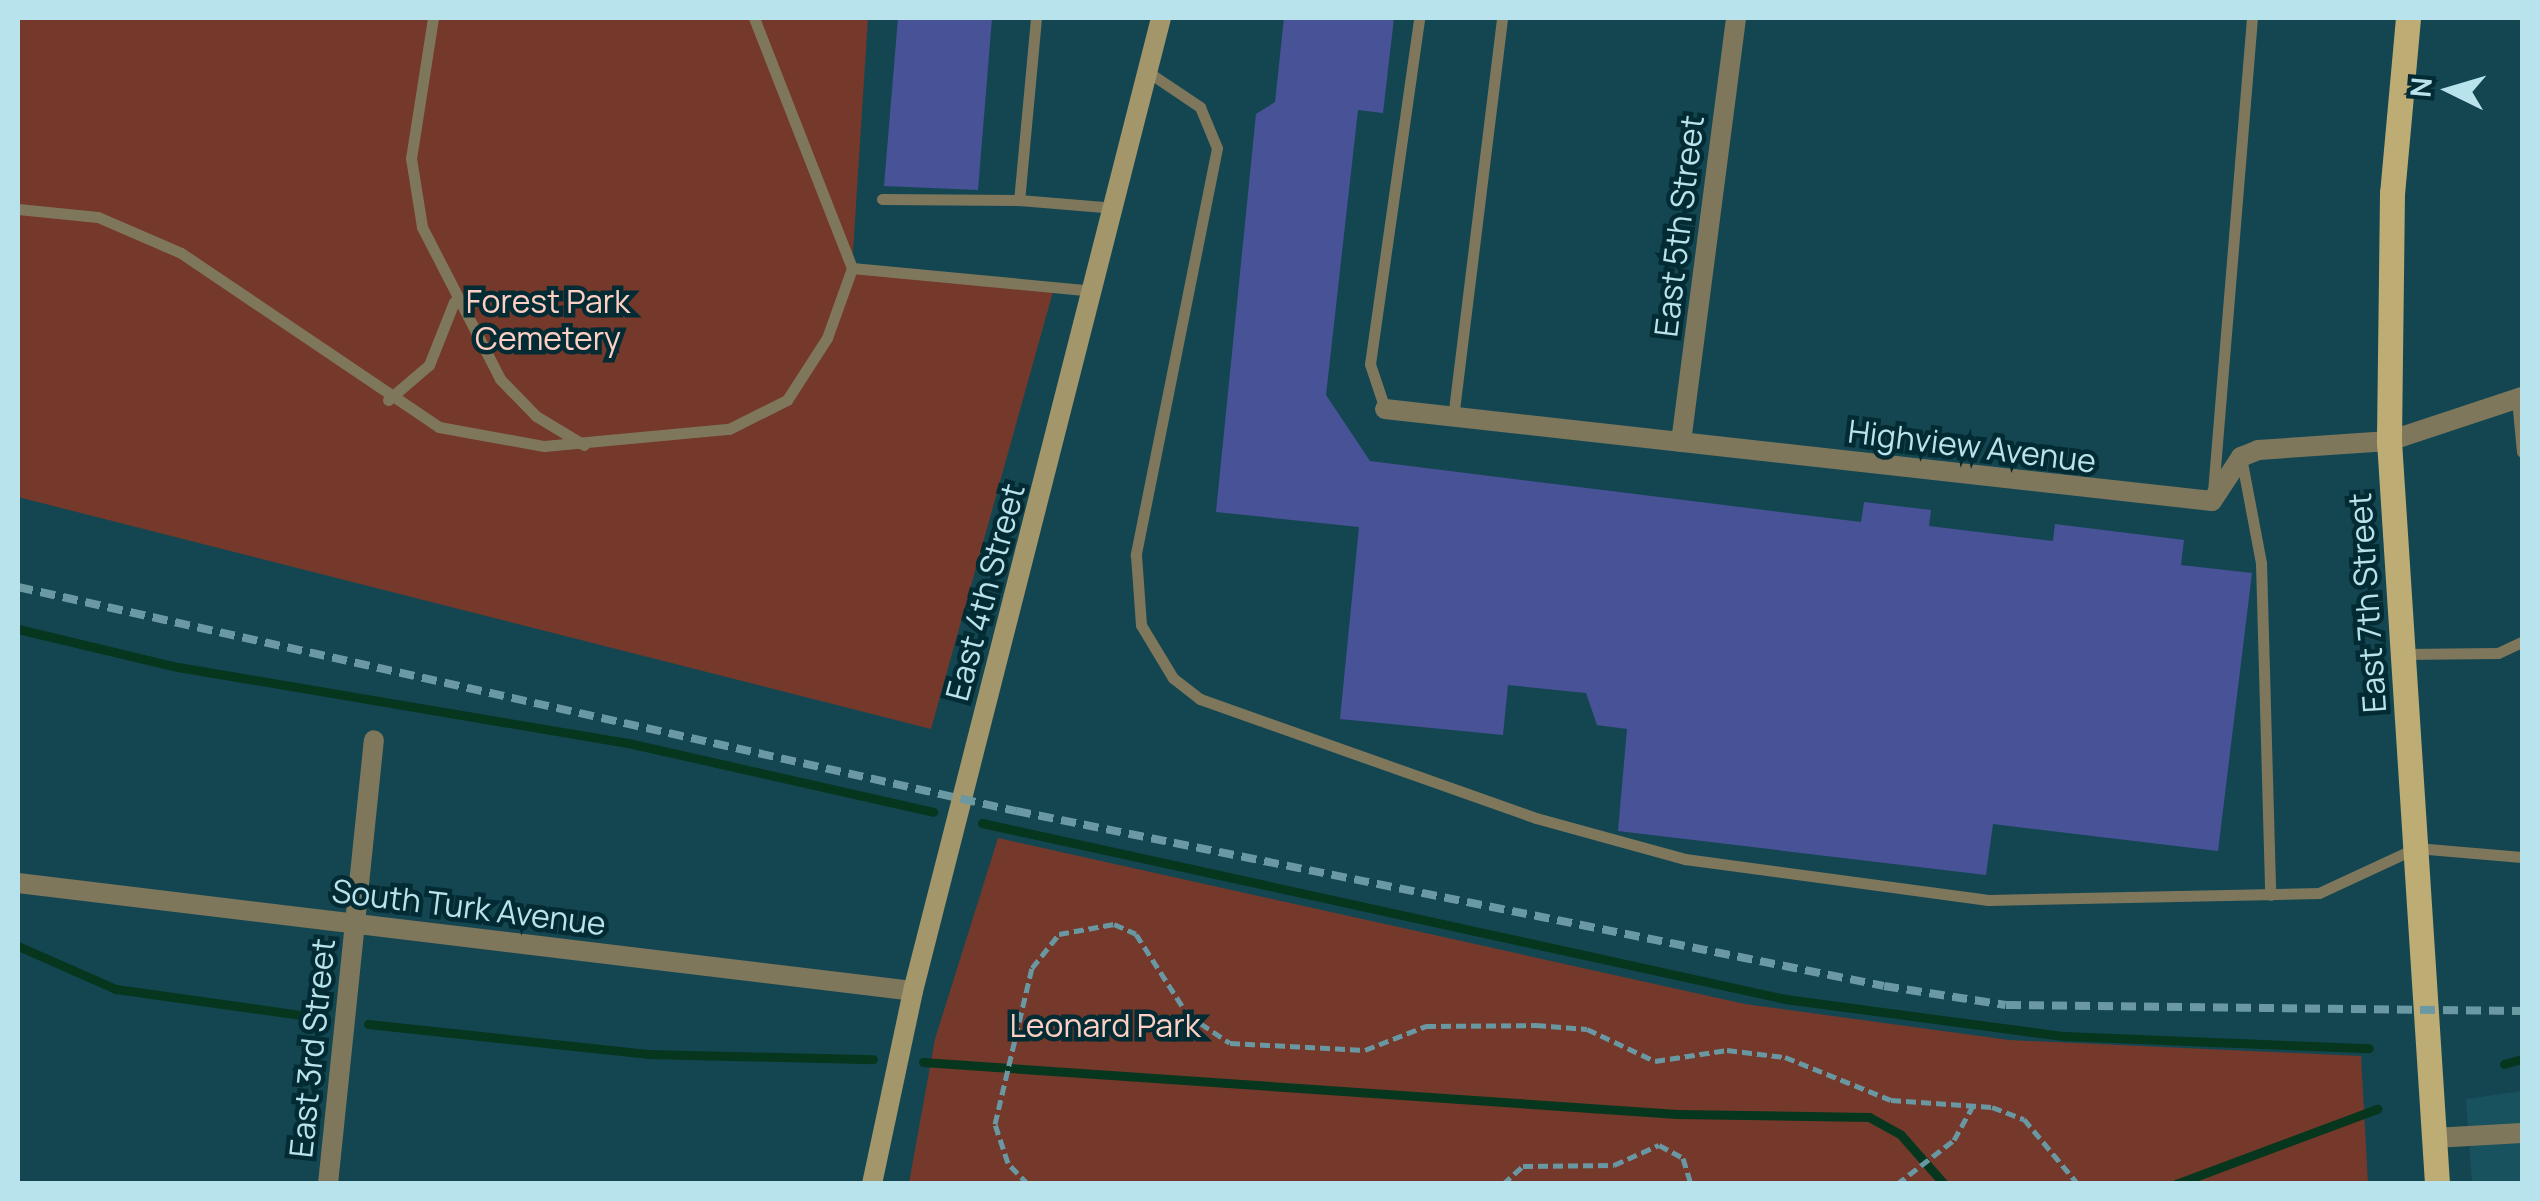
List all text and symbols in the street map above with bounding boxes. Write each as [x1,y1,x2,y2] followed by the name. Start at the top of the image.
[2400,40,2500,140] north arrow
[2400,76,2440,99] text: N
[1646,113,1712,339] street label: East 5th Street
[466,283,630,358] park label: Forest Park Cemetery
[1846,412,2098,480] street label: Highview Avenue
[938,479,1032,705] street label: East 4th Street
[2340,492,2394,714] street label: East 7th Street
[330,871,608,943] street label: South Turk Avenue
[281,936,343,1160] street label: East 3rd Street
[1009,1006,1201,1044] park label: Leonard Park

